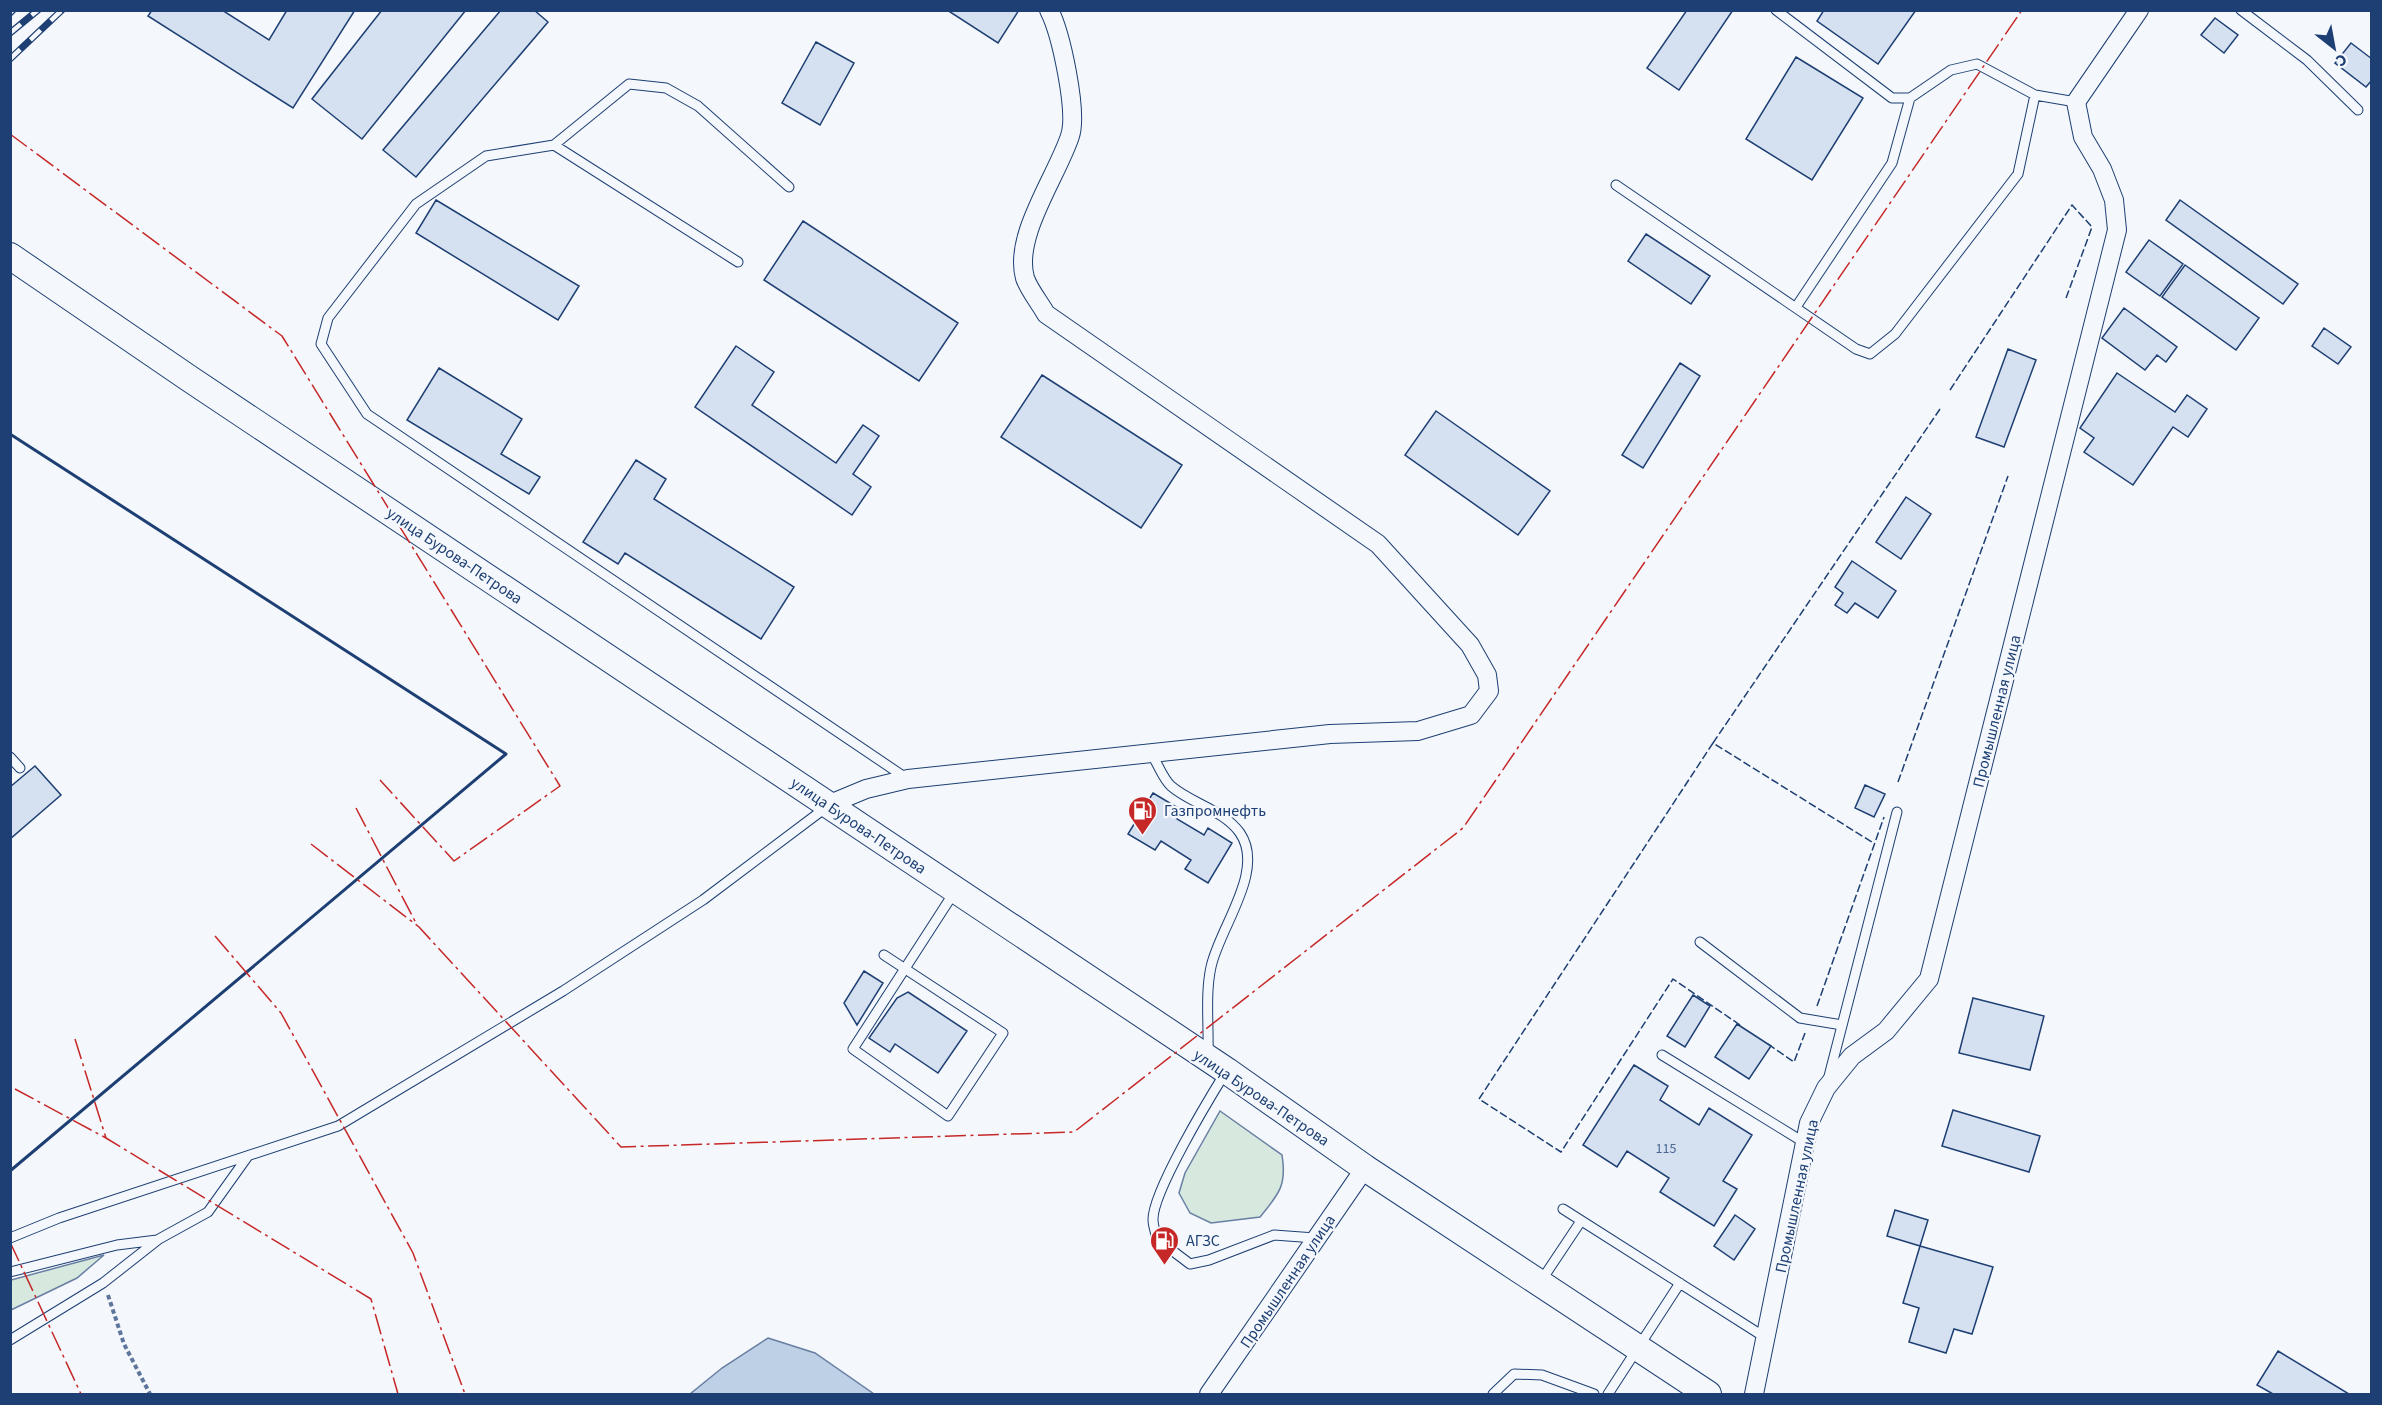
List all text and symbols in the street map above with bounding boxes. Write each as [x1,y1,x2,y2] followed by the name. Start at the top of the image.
[2304,18,2364,78] north arrow
[2332,48,2351,72] text: С
[382,502,527,610] street label: улица Бурова-Петрова
[1967,633,2027,790] street label: Промышленная улица
[786,772,931,880] street label: улица Бурова-Петрова
[1127,794,1159,836] fuel station icon: Газпромнефть
[1164,800,1266,822] place label: Газпромнефть
[1189,1044,1334,1152] street label: улица Бурова-Петрова
[1770,1117,1824,1275] street label: Промышленная улица
[1656,1139,1676,1159] house number: 115
[1235,1210,1341,1353] street label: Промышленная улица
[1149,1224,1181,1266] fuel station icon: АГЗС
[1186,1230,1220,1252] place label: АГЗС

